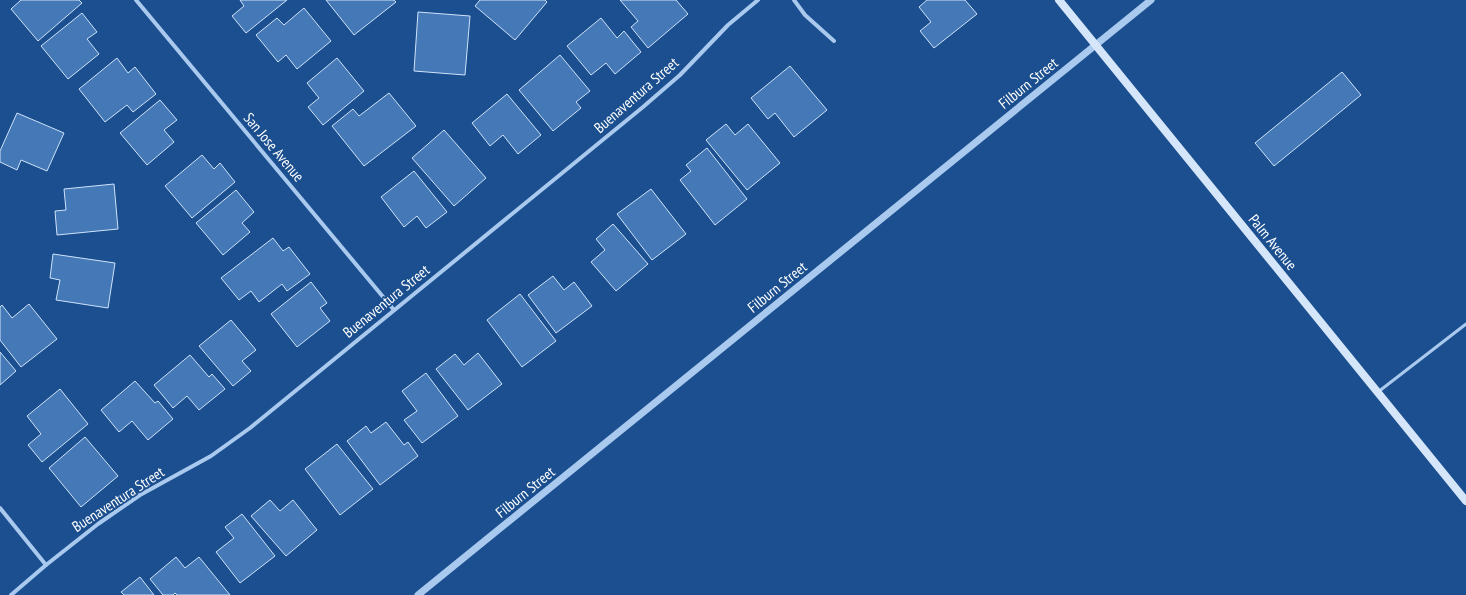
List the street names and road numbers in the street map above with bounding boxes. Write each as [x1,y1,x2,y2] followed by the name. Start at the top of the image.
[590,53,682,137] street label: Buenaventura Street
[994,53,1062,113] street label: Filburn Street
[240,109,308,185] street label: San Jose Avenue
[1245,210,1301,274] street label: Palm Avenue
[743,257,811,317] street label: Filburn Street
[339,260,433,342] street label: Buenaventura Street
[68,462,168,536] street label: Buenaventura Street
[491,462,559,522] street label: Filburn Street

